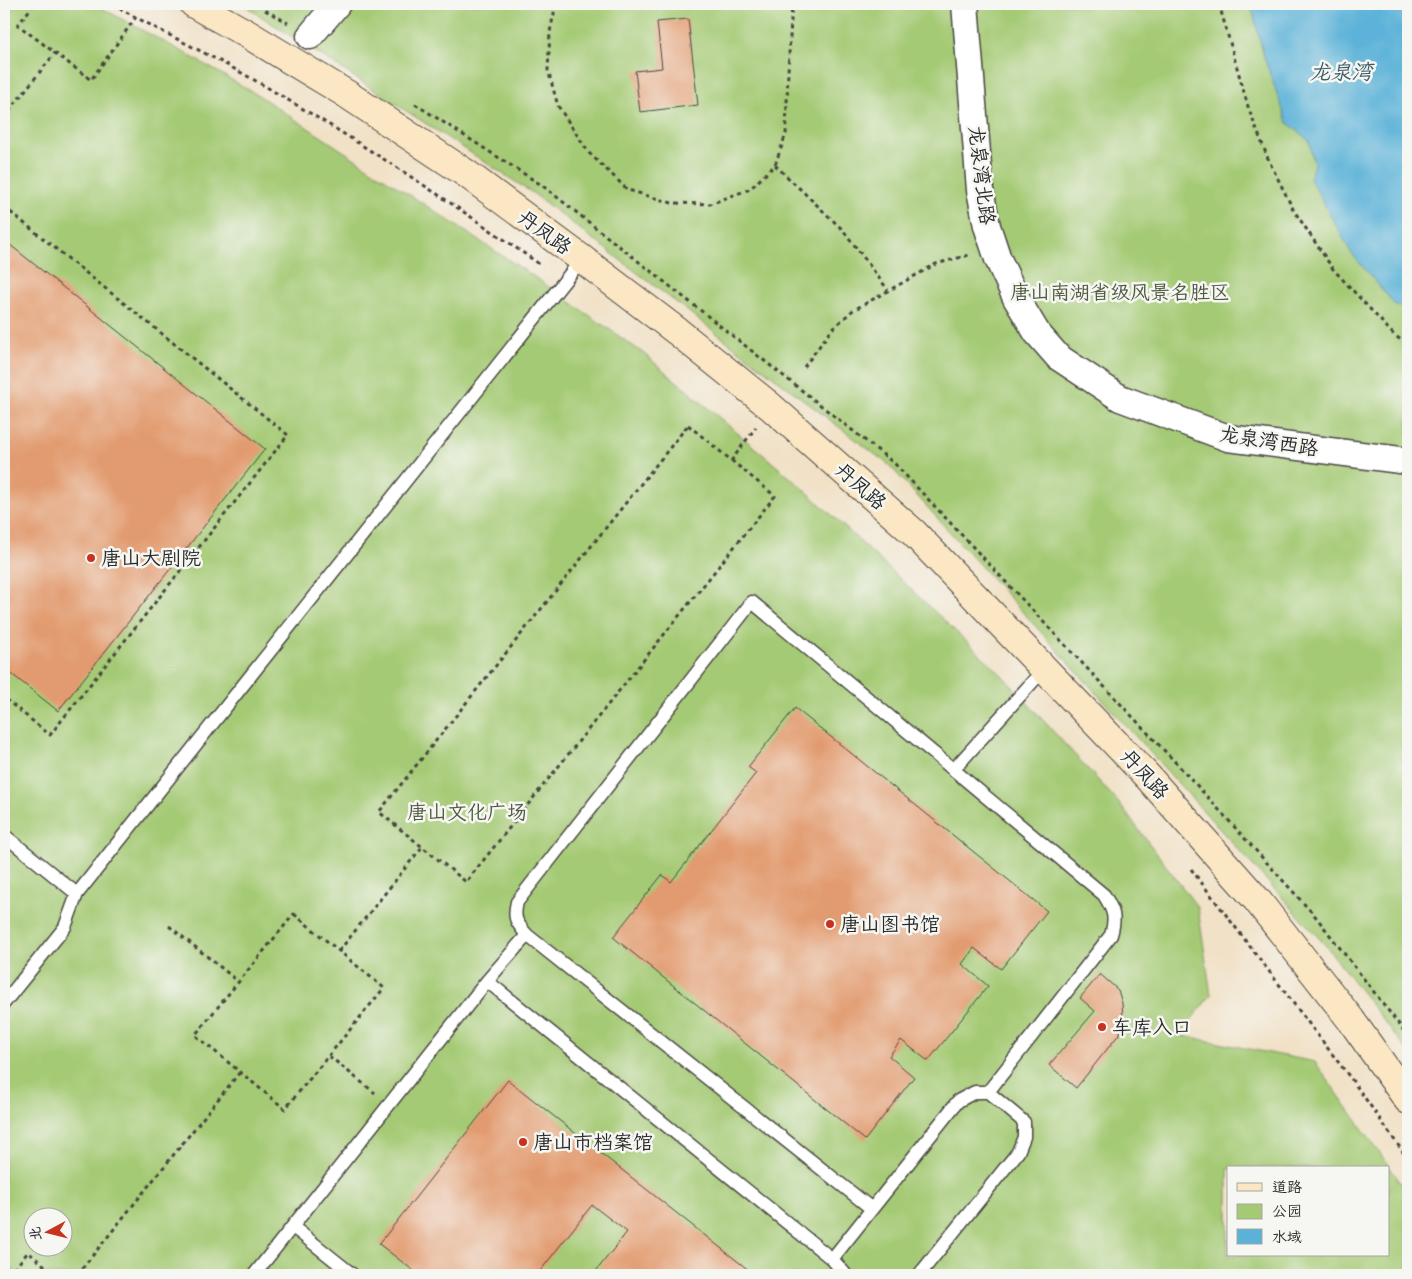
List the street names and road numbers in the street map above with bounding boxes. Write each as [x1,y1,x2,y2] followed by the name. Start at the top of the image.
[959,124,1000,228] street label: 龙泉湾北路
[511,205,577,264] street label: 丹凤路
[1217,421,1321,466] street label: 龙泉湾西路
[827,457,892,519] street label: 丹凤路
[1112,744,1175,808] street label: 丹凤路

